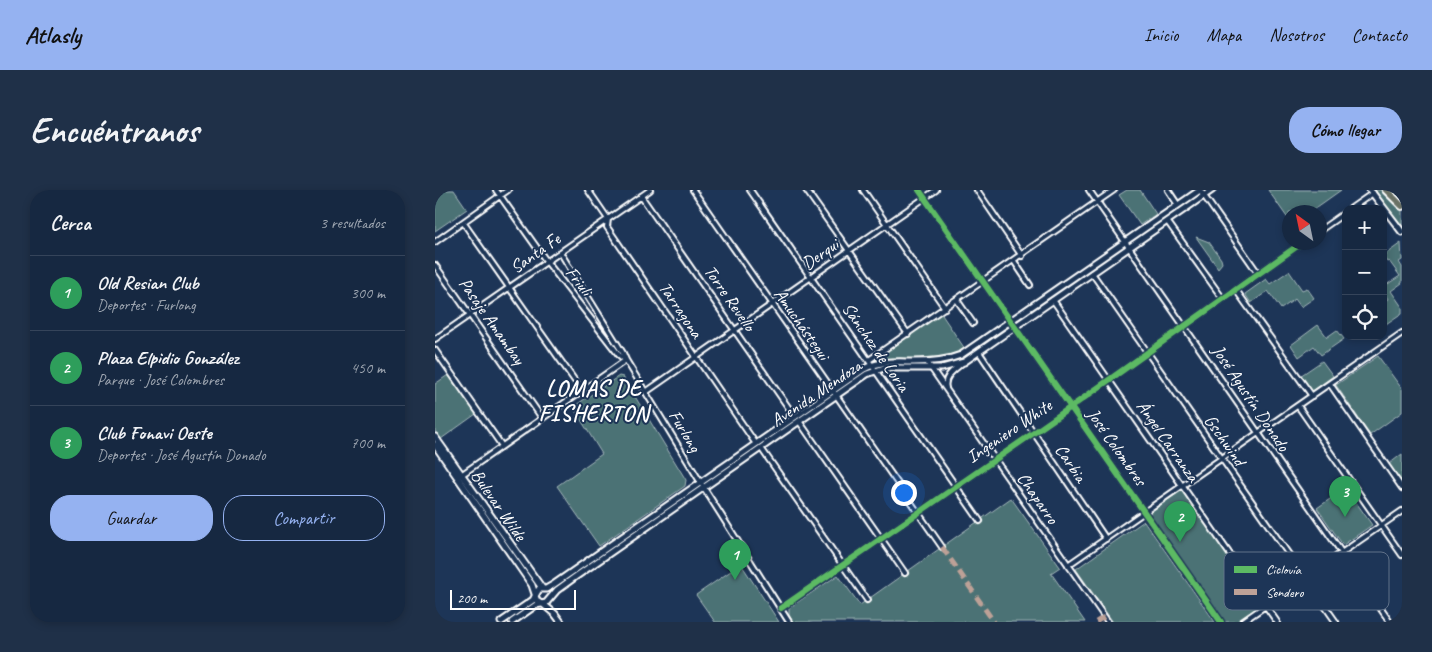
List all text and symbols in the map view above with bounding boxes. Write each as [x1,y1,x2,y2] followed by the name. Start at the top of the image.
[25,20,81,50] text: Atlasly
[1144,24,1178,46] text: Inicio
[1206,24,1241,46] text: Mapa
[1269,24,1324,46] text: Nosotros
[1352,24,1407,46] text: Contacto
[1289,107,1402,153] button: Cómo llegar
[30,108,199,153] text: Encuéntranos
[1282,205,1327,250] north arrow
[1342,205,1387,340] map controls
[1342,205,1387,250] button: +
[50,210,91,236] text: Cerca
[320,213,385,233] text: 3 resultados
[506,227,565,278] street label: Santa Fe
[797,232,845,274] street label: Derqui
[1342,250,1387,295] button: −
[699,261,762,337] street label: Torre Revello
[561,262,599,302] street label: Friuli
[97,271,199,295] text: Old Resian Club
[454,273,531,370] street label: Pasaje Amambay
[654,278,708,343] street label: Tarragona
[62,283,70,303] text: 1
[351,283,385,303] text: 300 m
[769,284,836,366] street label: Amuchástegui
[97,295,196,315] text: Deportes · Furlong
[1342,295,1387,340] button: locate
[837,298,916,397] street label: Sánchez de Loria
[1207,340,1296,457] street label: José Agustín Donado
[97,346,239,370] text: Plaza Elpidio González
[767,354,867,431] street label: Avenida Mendoza
[62,358,70,378] text: 2
[351,358,385,378] text: 450 m
[97,370,224,390] text: Parque · José Colombres
[539,375,652,428] district label: LOMAS DE FISHERTON
[962,394,1057,468] street label: Ingeniero White
[1132,396,1205,487] street label: Ángel Carranza
[1082,403,1153,492] street label: José Colombres
[664,406,707,457] street label: Furlong
[1200,410,1252,472] street label: Gschwind
[97,421,212,445] text: Club Fonavi Oeste
[62,433,70,453] text: 3
[351,433,385,453] text: 700 m
[1050,440,1093,488] street label: Carbia
[97,445,266,465] text: Deportes · José Agustín Donado
[466,465,532,546] street label: Bulevar Wilde
[1012,468,1065,529] street label: Chaparro
[1329,476,1361,517] pin: 3
[891,480,917,506] your location
[50,495,213,541] button: Guardar
[223,495,385,541] button: Compartir
[1164,501,1196,542] pin: 2
[719,539,751,580] pin: 1
[1224,552,1389,610] legend
[1266,561,1302,578] text: Ciclovía
[1266,584,1304,601] text: Sendero
[450,587,576,610] scale bar
[457,590,487,607] text: 200 m

